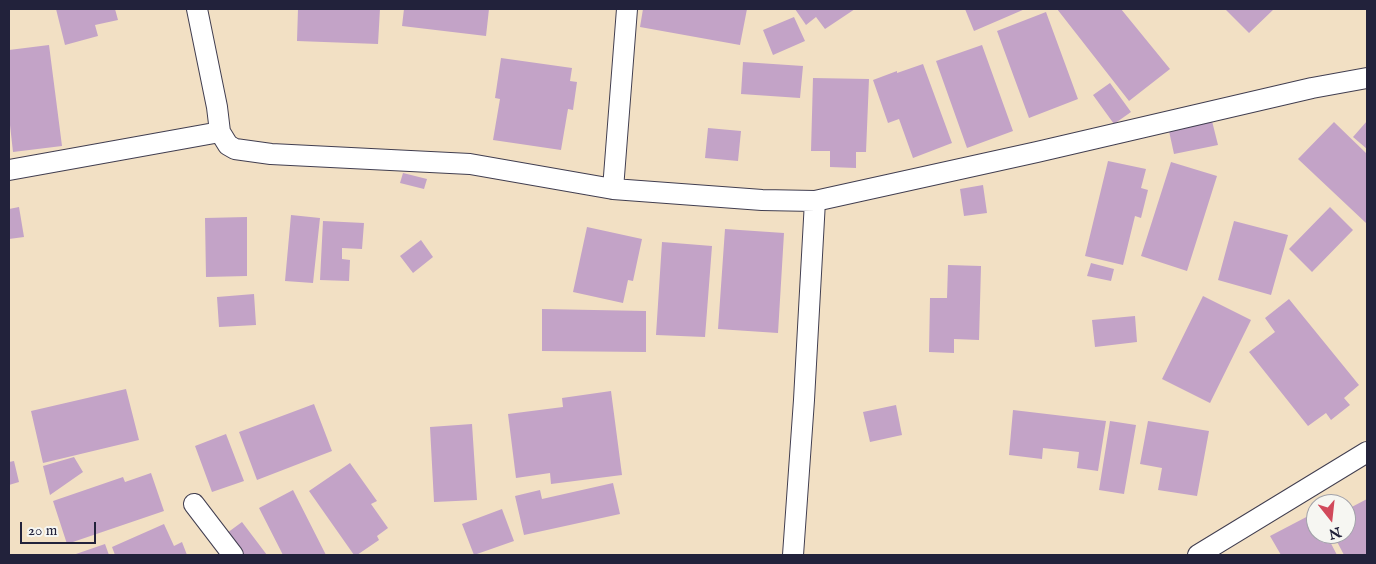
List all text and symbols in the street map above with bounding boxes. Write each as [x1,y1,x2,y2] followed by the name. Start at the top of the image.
[1306,494,1356,544] north arrow
[22,512,99,544] scale bar
[28,521,57,540] text: 20 m
[1327,522,1343,543] text: N

